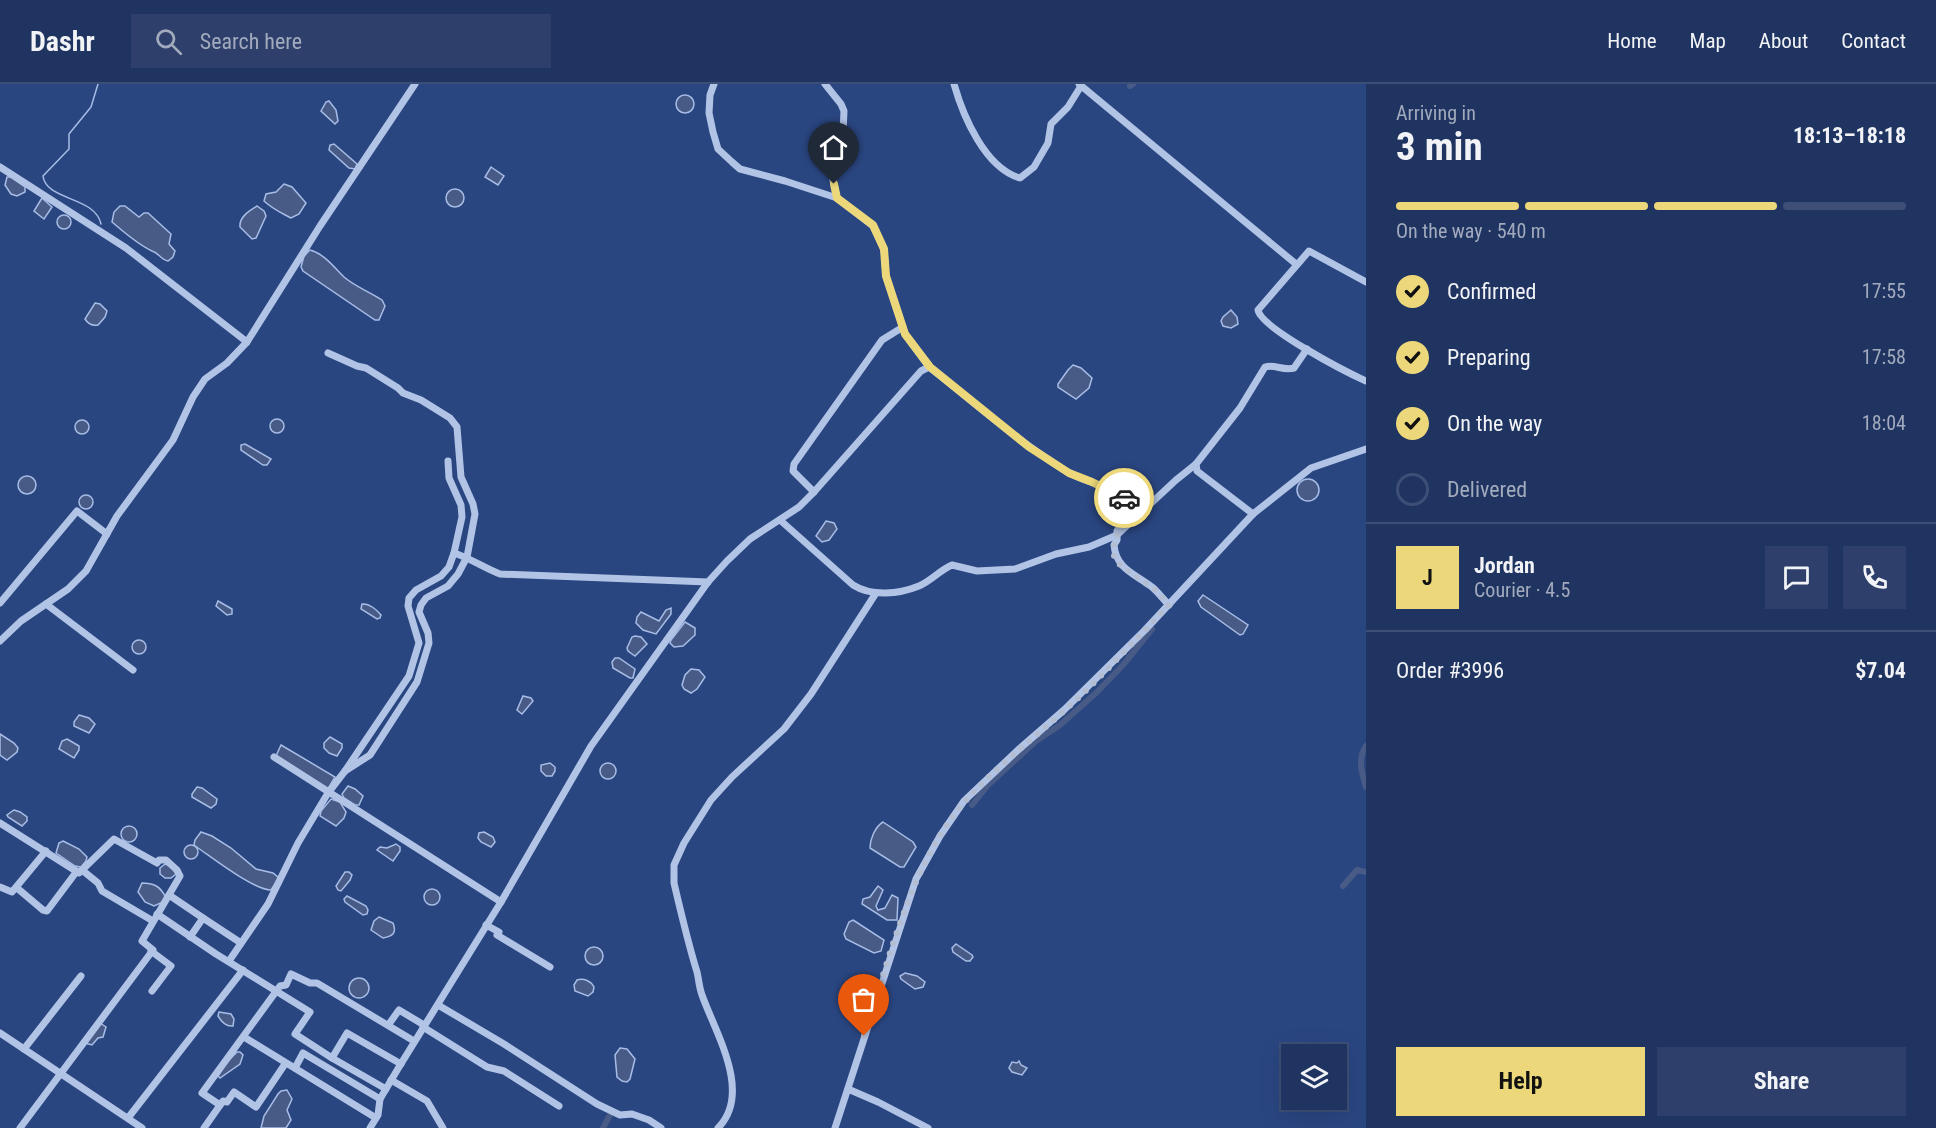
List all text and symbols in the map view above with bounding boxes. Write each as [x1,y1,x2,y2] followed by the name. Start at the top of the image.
[131,14,551,68] search box
[30,25,95,58] text: Dashr
[152,25,185,58] icon: search
[200,29,302,54] text: Search here
[1607,29,1657,53] text: Home
[1690,29,1726,53] text: Map
[1759,29,1808,53] text: About
[1841,29,1906,53] text: Contact
[1396,101,1476,125] text: Arriving in
[808,122,859,184] pin
[1793,123,1906,148] text: 18:13–18:18
[1396,124,1483,170] text: 3 min
[817,131,850,164] icon: home
[1396,219,1546,243] text: On the way · 540 m
[1396,275,1429,308] icon: check
[1447,279,1536,304] text: Confirmed
[1862,279,1906,303] text: 17:55
[1396,341,1429,374] icon: check
[1447,345,1531,370] text: Preparing
[1862,345,1906,369] text: 17:58
[1396,407,1429,440] icon: check
[1447,411,1542,436] text: On the way
[1862,411,1906,435] text: 18:04
[1094,468,1154,528] courier
[1447,477,1527,502] text: Delivered
[1108,482,1141,515] icon: car
[1765,546,1828,609] button: chat
[1843,546,1906,609] button: phone
[1474,553,1535,578] text: Jordan
[1422,565,1433,590] text: J
[1474,578,1570,602] text: Courier · 4.5
[1396,658,1504,683] text: Order #3996
[1855,658,1906,683] text: $7.04
[838,974,889,1036] pin
[847,983,880,1016] icon: bag
[1281,1044,1347,1110] map controls
[1281,1044,1347,1110] button: layers
[1396,1047,1645,1116] button: Help
[1657,1047,1906,1116] button: Share

